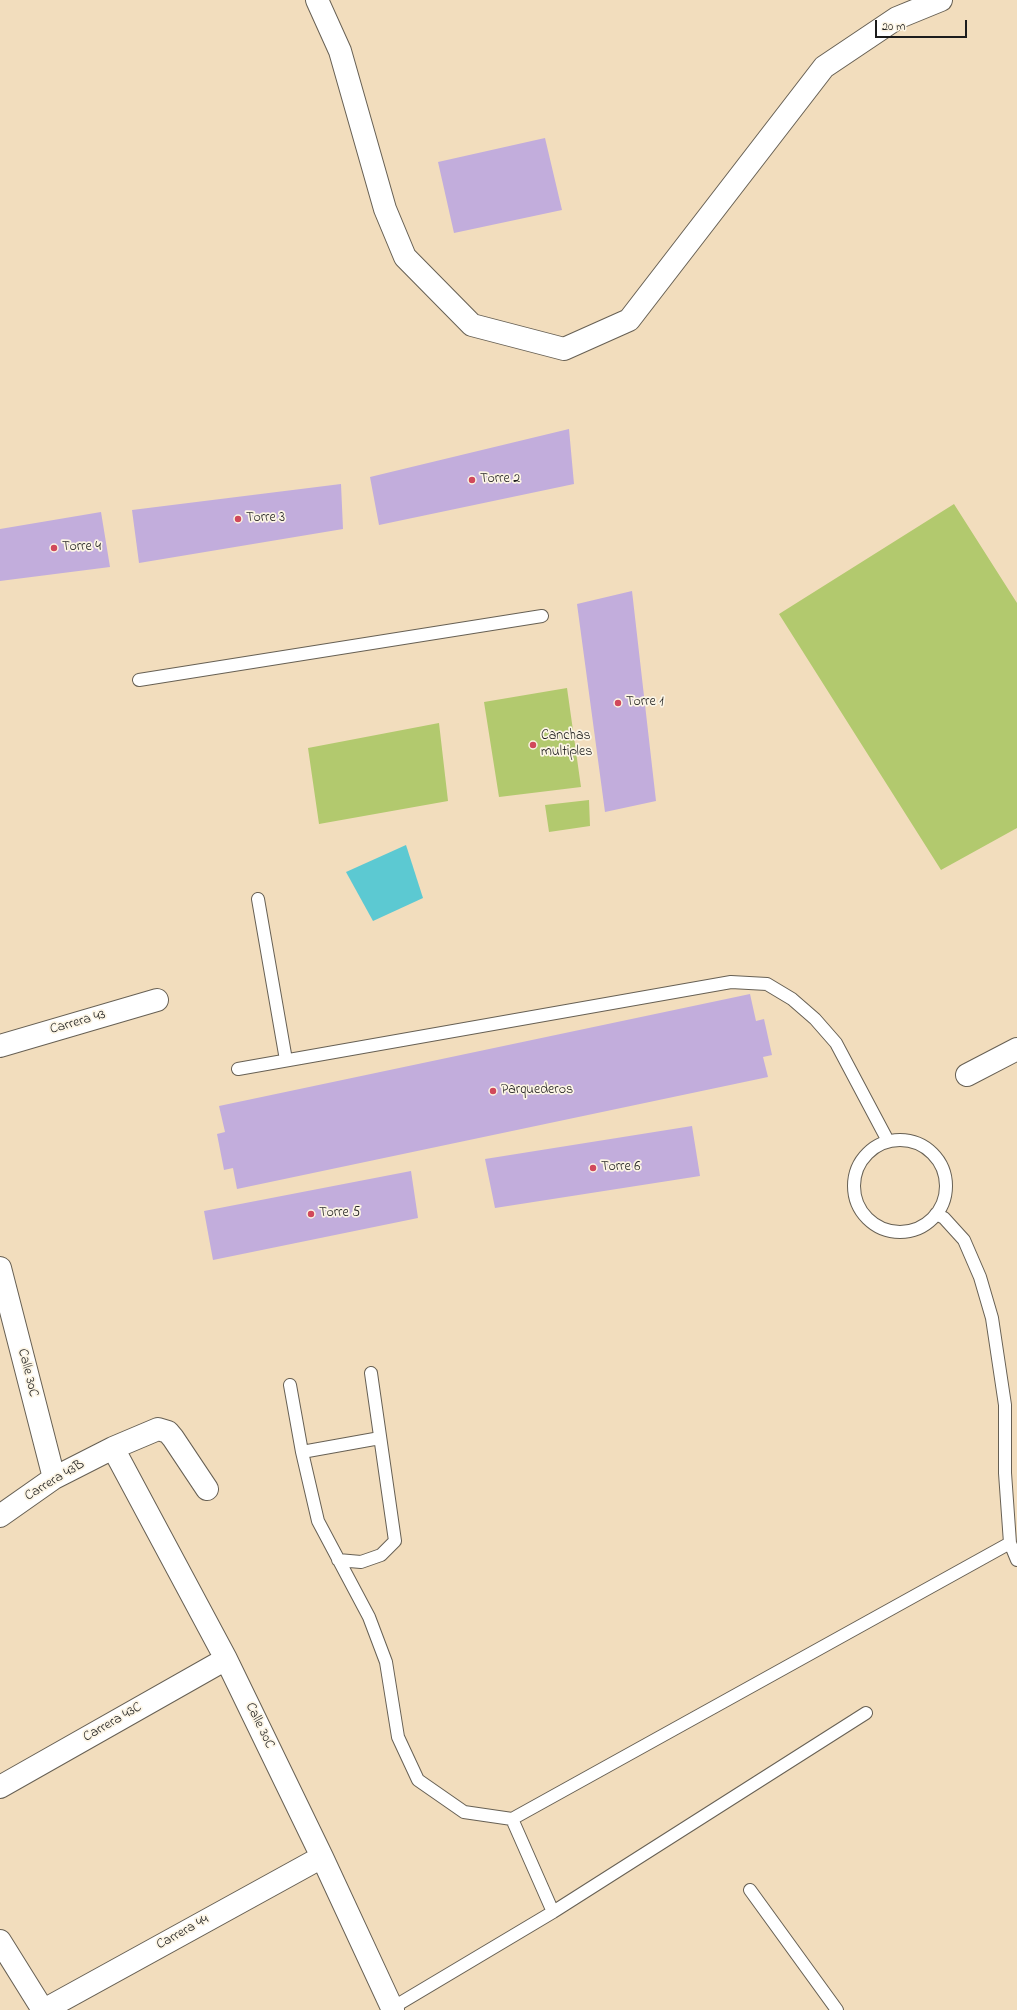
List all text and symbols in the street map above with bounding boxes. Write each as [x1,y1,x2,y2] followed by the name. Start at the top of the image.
[877,12,969,38] scale bar
[882,18,905,36] text: 20 m
[480,472,520,488] place label: Torre 2
[467,475,477,485] marker: Torre 2
[246,511,285,527] place label: Torre 3
[233,514,243,524] marker: Torre 3
[62,540,101,556] place label: Torre 4
[49,543,59,553] marker: Torre 4
[626,695,664,711] place label: Torre 1
[613,698,623,708] marker: Torre 1
[541,729,592,762] place label: Canchas multiples
[528,740,538,750] marker: Canchas multiples
[48,1007,108,1039] street label: Carrera 43
[501,1083,573,1099] place label: Parquederos
[488,1086,498,1096] marker: Parquederos
[601,1160,640,1176] place label: Torre 6
[588,1163,598,1173] marker: Torre 6
[319,1206,360,1222] place label: Torre 5
[306,1209,316,1219] marker: Torre 5
[13,1347,41,1399] street label: Calle 30C
[22,1457,88,1505] street label: Carrera 43B
[81,1700,145,1746] street label: Carrera 43C
[241,1700,277,1752] street label: Calle 30C
[154,1912,212,1954] street label: Carrera 44

